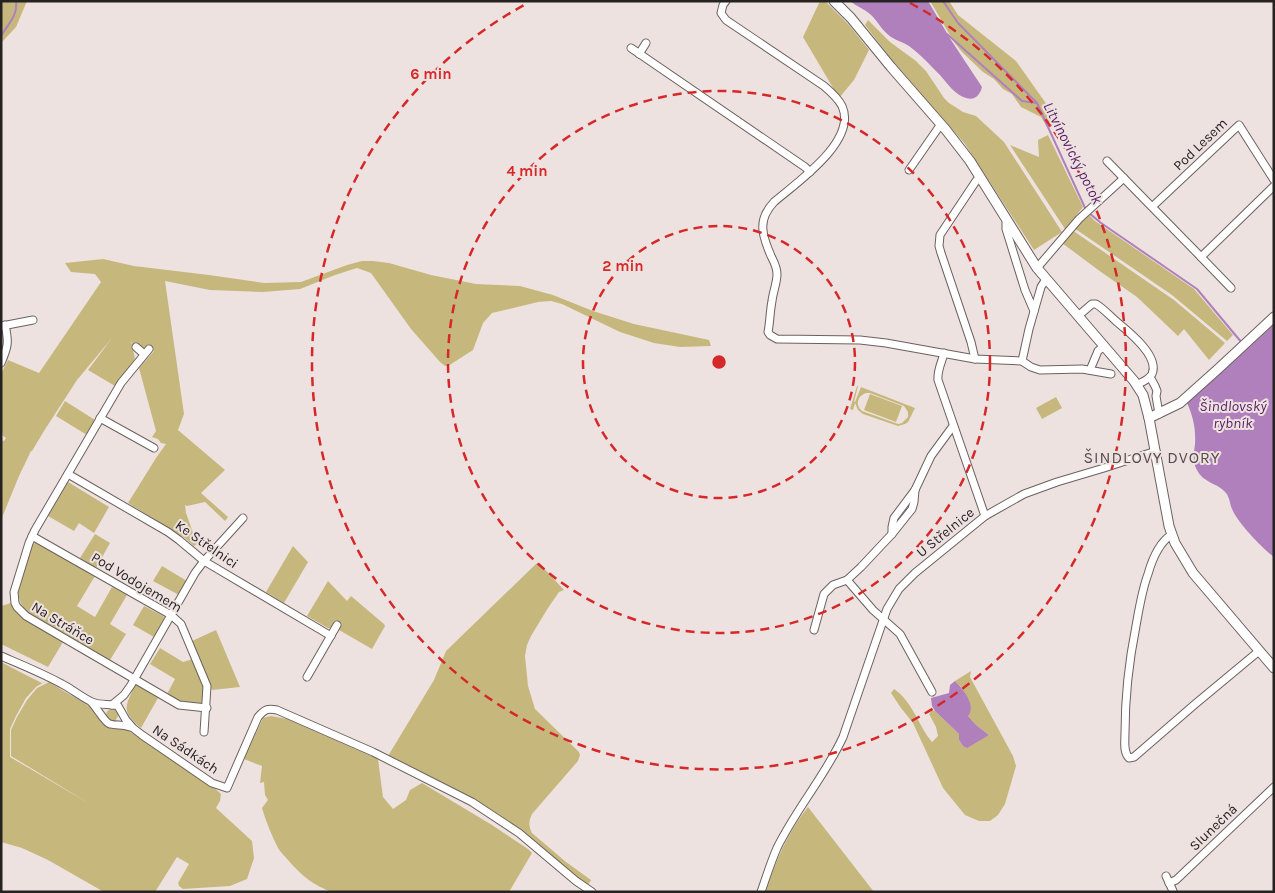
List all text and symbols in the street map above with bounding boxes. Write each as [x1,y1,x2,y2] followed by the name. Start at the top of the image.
[410,65,452,83] text: 6 min
[1040,99,1107,207] water label: Litvínovický potok
[1170,114,1231,174] street label: Pod Lesem
[506,162,548,180] text: 4 min
[602,257,644,275] text: 2 min
[710,353,728,371] centre of rings
[1199,397,1267,432] water label: Šindlovský rybník
[1083,448,1221,467] district label: ŠINDLOVY DVORY
[913,504,978,561] street label: U Střelnice
[172,517,241,572] street label: Ke Střelnici
[88,549,185,616] street label: Pod Vodojemem
[28,598,97,649] street label: Na Stráňce
[149,721,222,778] street label: Na Sádkách
[1186,800,1241,854] street label: Slunečná

